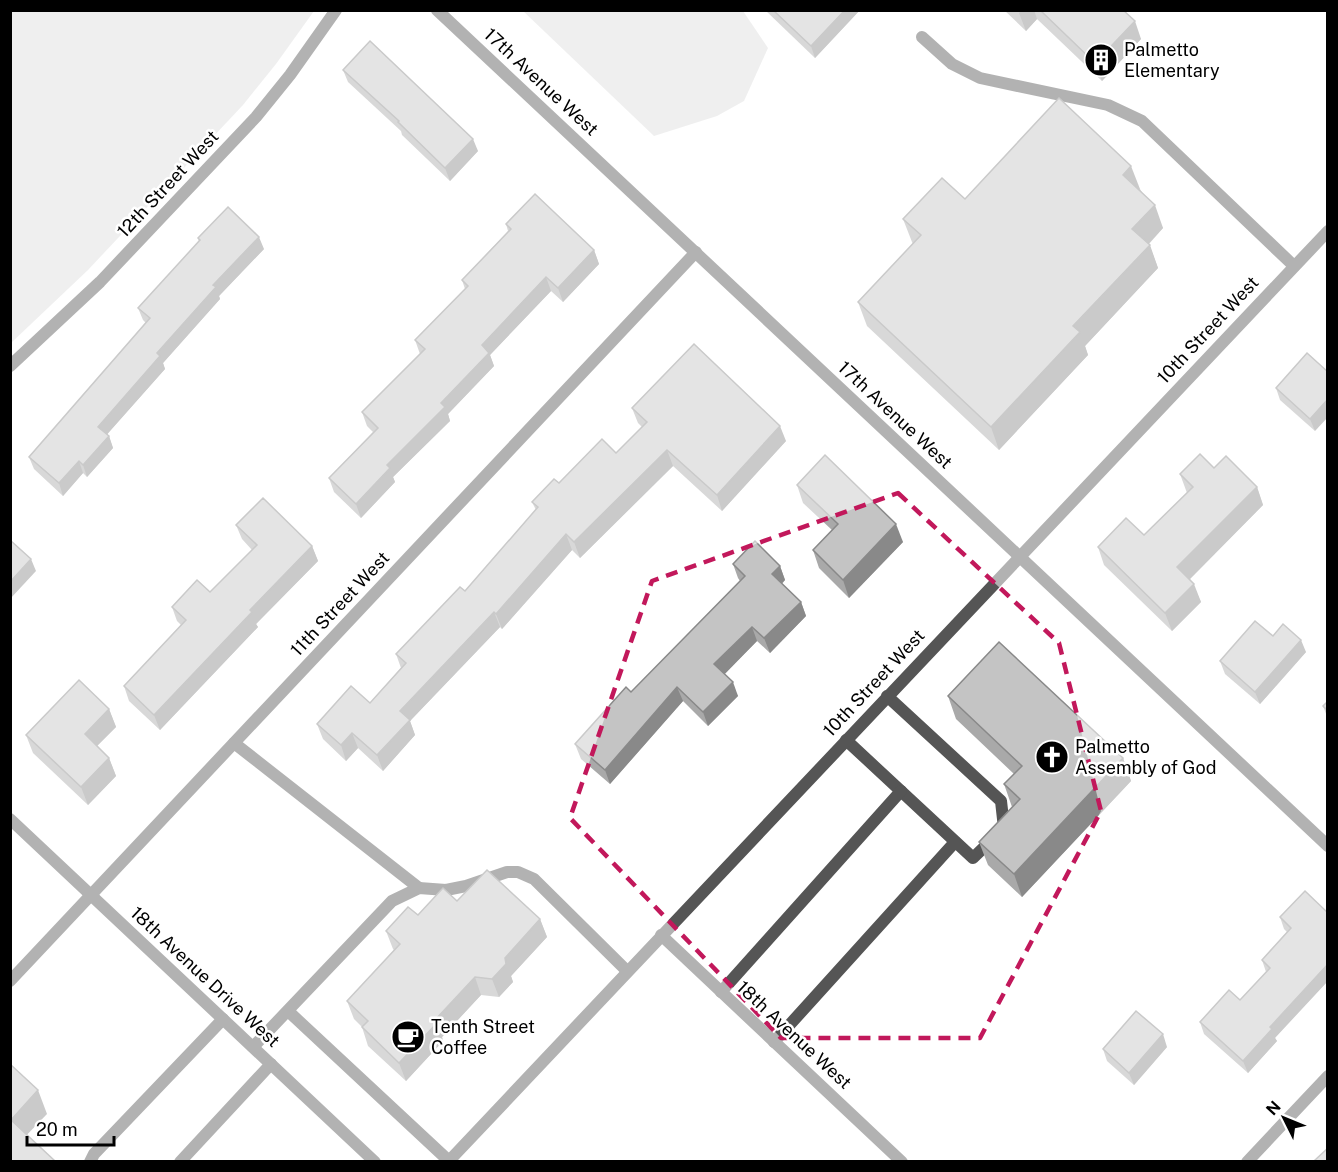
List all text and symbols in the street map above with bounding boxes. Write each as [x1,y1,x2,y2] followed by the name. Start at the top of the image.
[480,24,603,140] street label: 17th Avenue West
[1124,39,1220,81] place label: Palmetto Elementary
[1083,42,1119,78] building icon: Palmetto Elementary
[113,126,223,242] street label: 12th Street West
[1153,272,1263,388] street label: 10th Street West
[834,357,957,473] street label: 17th Avenue West
[286,547,393,660] street label: 11th Street West
[819,625,929,741] street label: 10th Street West
[1075,736,1216,778] place label: Palmetto Assembly of God
[1034,739,1070,775] church icon: Palmetto Assembly of God
[126,902,284,1051] street label: 18th Avenue Drive West
[733,976,856,1093] street label: 18th Avenue West
[431,1016,535,1058] place label: Tenth Street Coffee
[390,1019,426,1055] cafe icon: Tenth Street Coffee
[1254,1088,1314,1148] north arrow
[1262,1097,1285,1119] text: N
[27,1109,114,1147] scale bar
[36,1119,78,1140] text: 20 m

